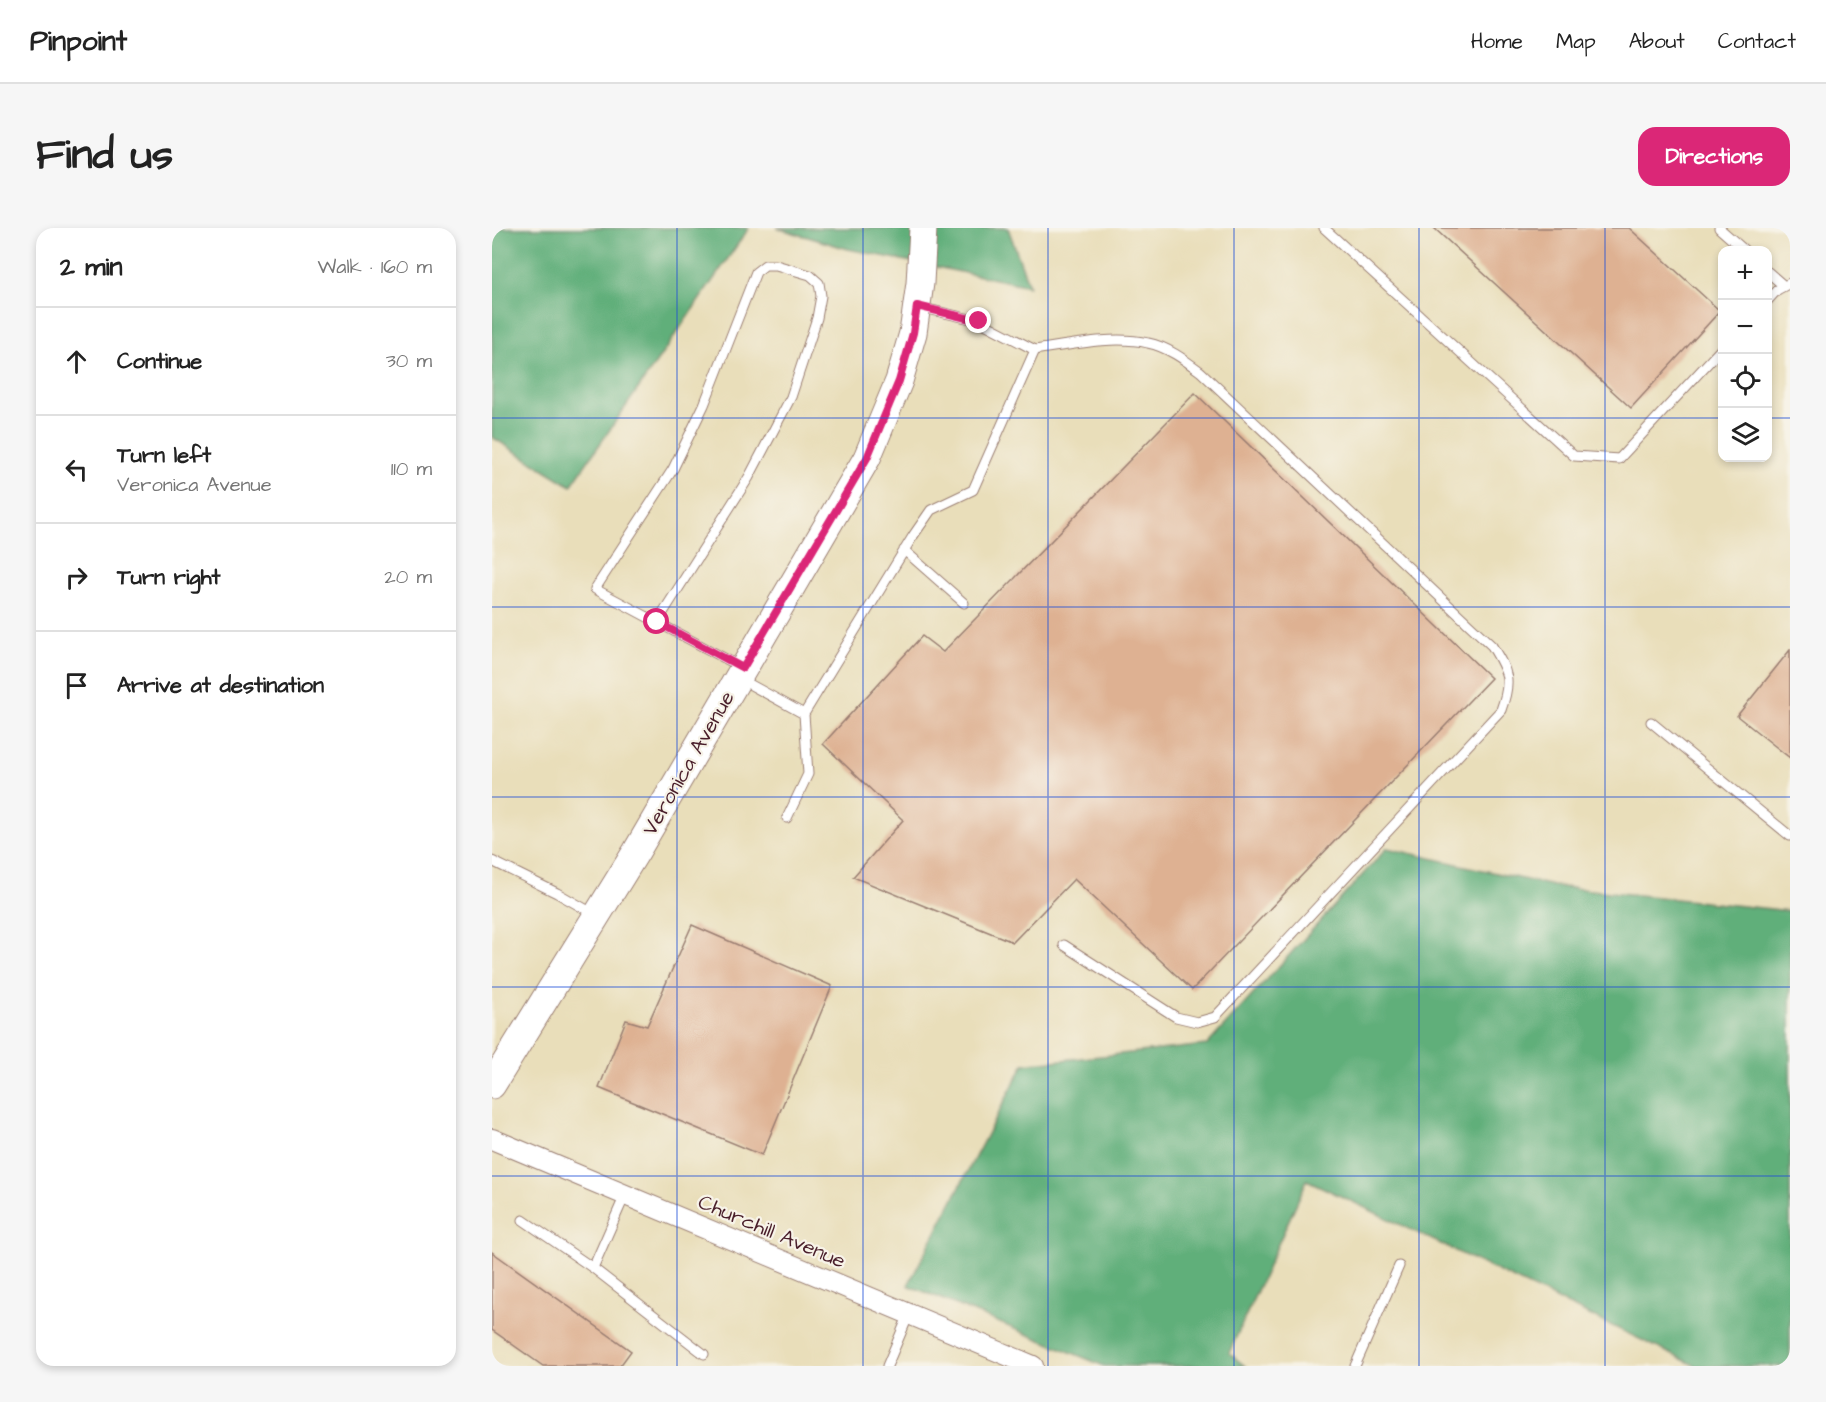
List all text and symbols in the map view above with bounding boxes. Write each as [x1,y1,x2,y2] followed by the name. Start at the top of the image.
[30,22,127,61] text: Pinpoint
[1471,27,1523,56] text: Home
[1556,27,1596,56] text: Map
[1629,27,1685,56] text: About
[1718,27,1796,56] text: Contact
[36,127,173,185] text: Find us
[1638,127,1790,186] button: Directions
[1718,246,1772,462] map controls
[1718,246,1772,300] button: +
[60,249,122,285] text: 2 min
[317,253,432,281] text: Walk · 160 m
[1718,300,1772,354] button: −
[965,307,991,333] route end
[60,345,93,378] icon: ahead
[117,346,202,377] text: Continue
[386,347,432,375] text: 30 m
[1718,354,1772,408] button: locate
[1718,408,1772,462] button: layers
[117,440,211,471] text: Turn left
[60,453,93,486] icon: left
[391,455,432,483] text: 110 m
[117,471,272,499] text: Veronica Avenue
[60,561,93,594] icon: right
[117,562,220,593] text: Turn right
[384,563,432,591] text: 20 m
[643,608,669,634] route start
[60,669,93,702] icon: arrive
[117,670,324,701] text: Arrive at destination
[635,686,742,841] street label: Veronica Avenue
[694,1187,850,1276] street label: Churchill Avenue

